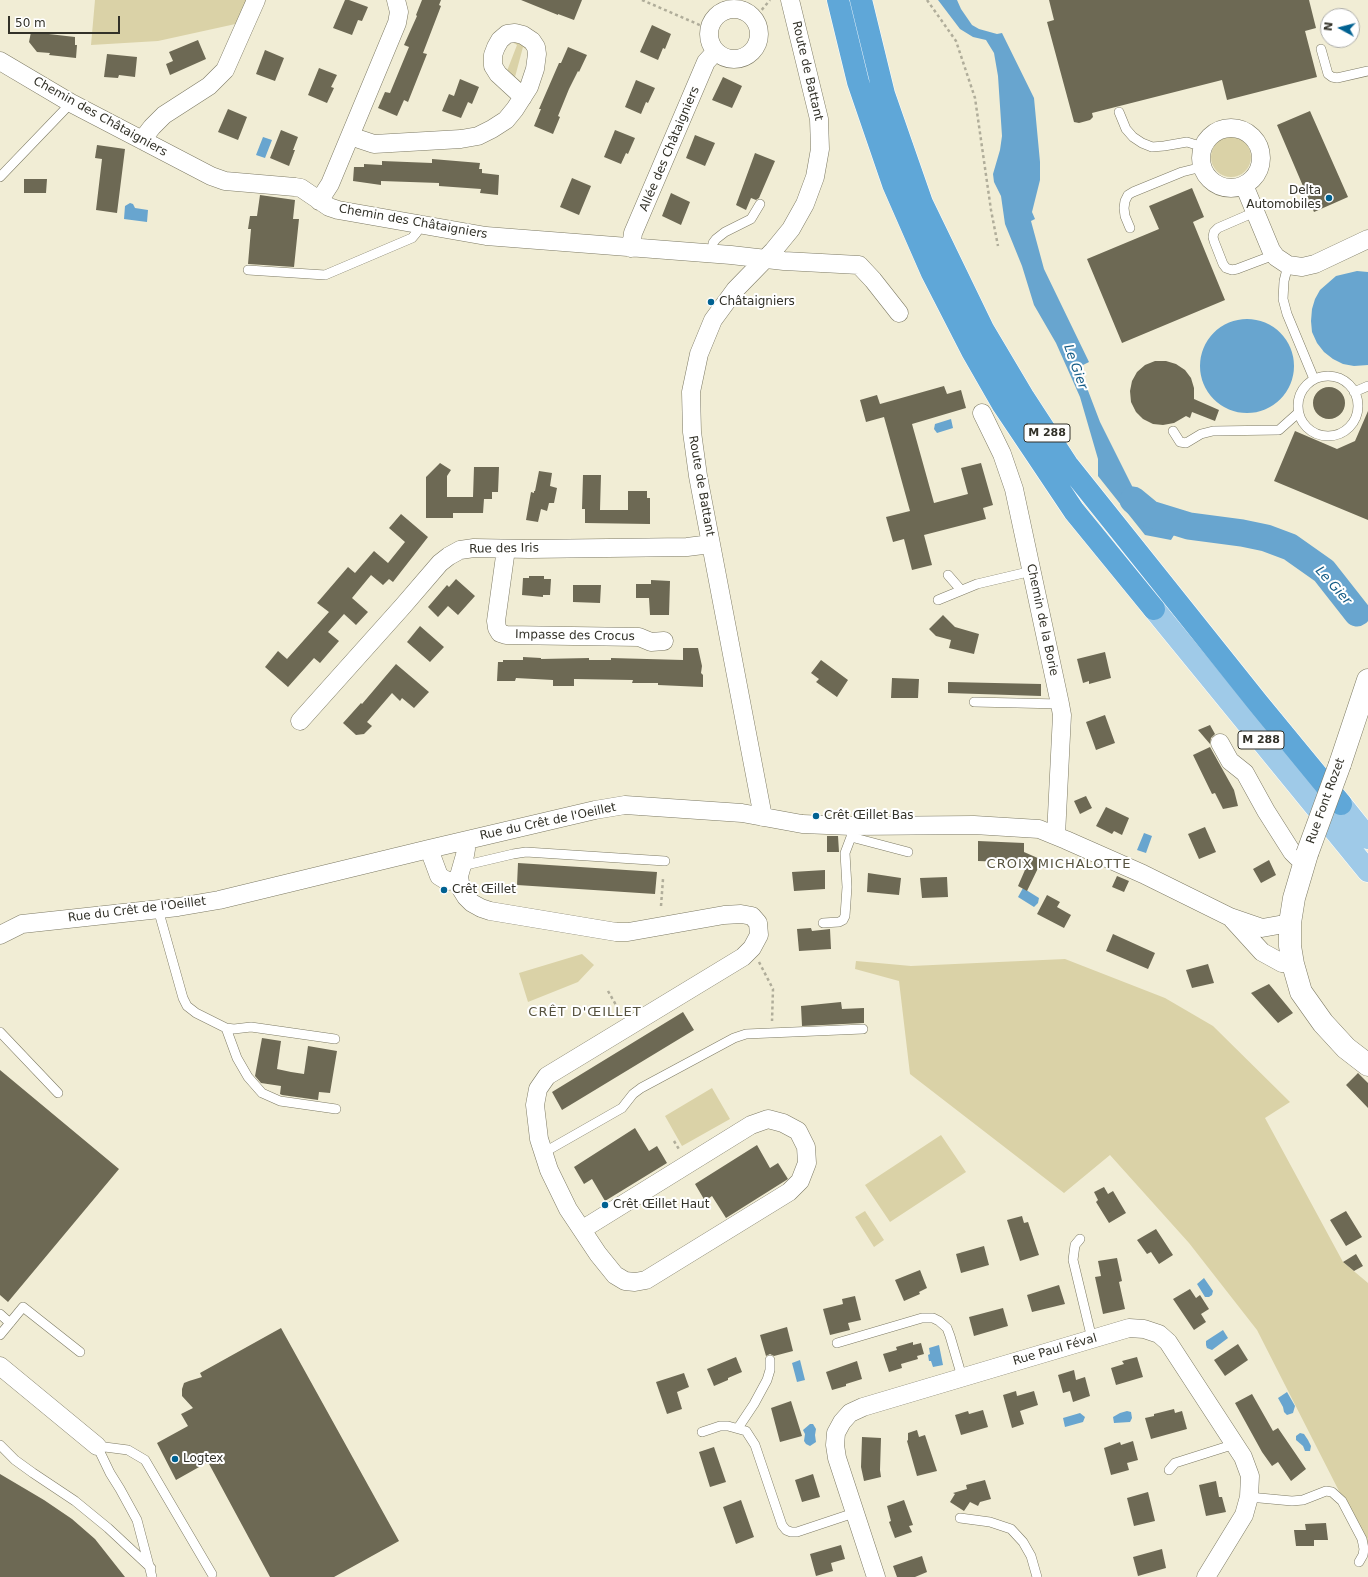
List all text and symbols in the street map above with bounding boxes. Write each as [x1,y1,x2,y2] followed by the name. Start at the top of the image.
[10,8,122,34] scale bar
[1320,8,1360,48] north arrow
[15,16,46,30] text: 50 m
[788,20,826,122] street label: Route de Battant
[1322,21,1336,32] text: N
[31,74,169,160] street label: Chemin des Châtaigniers
[637,84,703,214] street label: Allée des Châtaigniers
[1246,184,1321,212] place label: Delta Automobiles
[1324,193,1334,203] marker: Delta Automobiles
[338,202,488,242] street label: Chemin des Châtaigniers
[719,295,795,309] place label: Châtaigniers
[706,297,716,307] marker: Châtaigniers
[1060,343,1090,391] water label: Le Gier
[1024,424,1070,442] road number: M 288
[685,434,717,538] street label: Route de Battant
[469,541,539,557] street label: Rue des Iris
[1023,563,1061,677] street label: Chemin de la Borie
[1312,564,1354,608] water label: Le Gier
[515,628,635,644] street label: Impasse des Crocus
[1238,731,1284,749] road number: M 288
[1304,756,1348,846] street label: Rue Font Rozet
[479,801,617,843] street label: Rue du Crêt de l'Oeillet
[824,809,914,823] place label: Crêt Œillet Bas
[811,811,821,821] marker: Crêt Œillet Bas
[987,857,1131,873] district label: CROIX MICHALOTTE
[452,883,516,897] place label: Crêt Œillet
[439,885,449,895] marker: Crêt Œillet
[67,894,207,926] street label: Rue du Crêt de l'Oeillet
[528,1005,642,1021] district label: CRÊT D'ŒILLET
[613,1198,709,1212] place label: Crêt Œillet Haut
[600,1200,610,1210] marker: Crêt Œillet Haut
[1011,1331,1099,1369] street label: Rue Paul Féval
[183,1452,223,1466] place label: Logtex
[170,1454,180,1464] marker: Logtex

